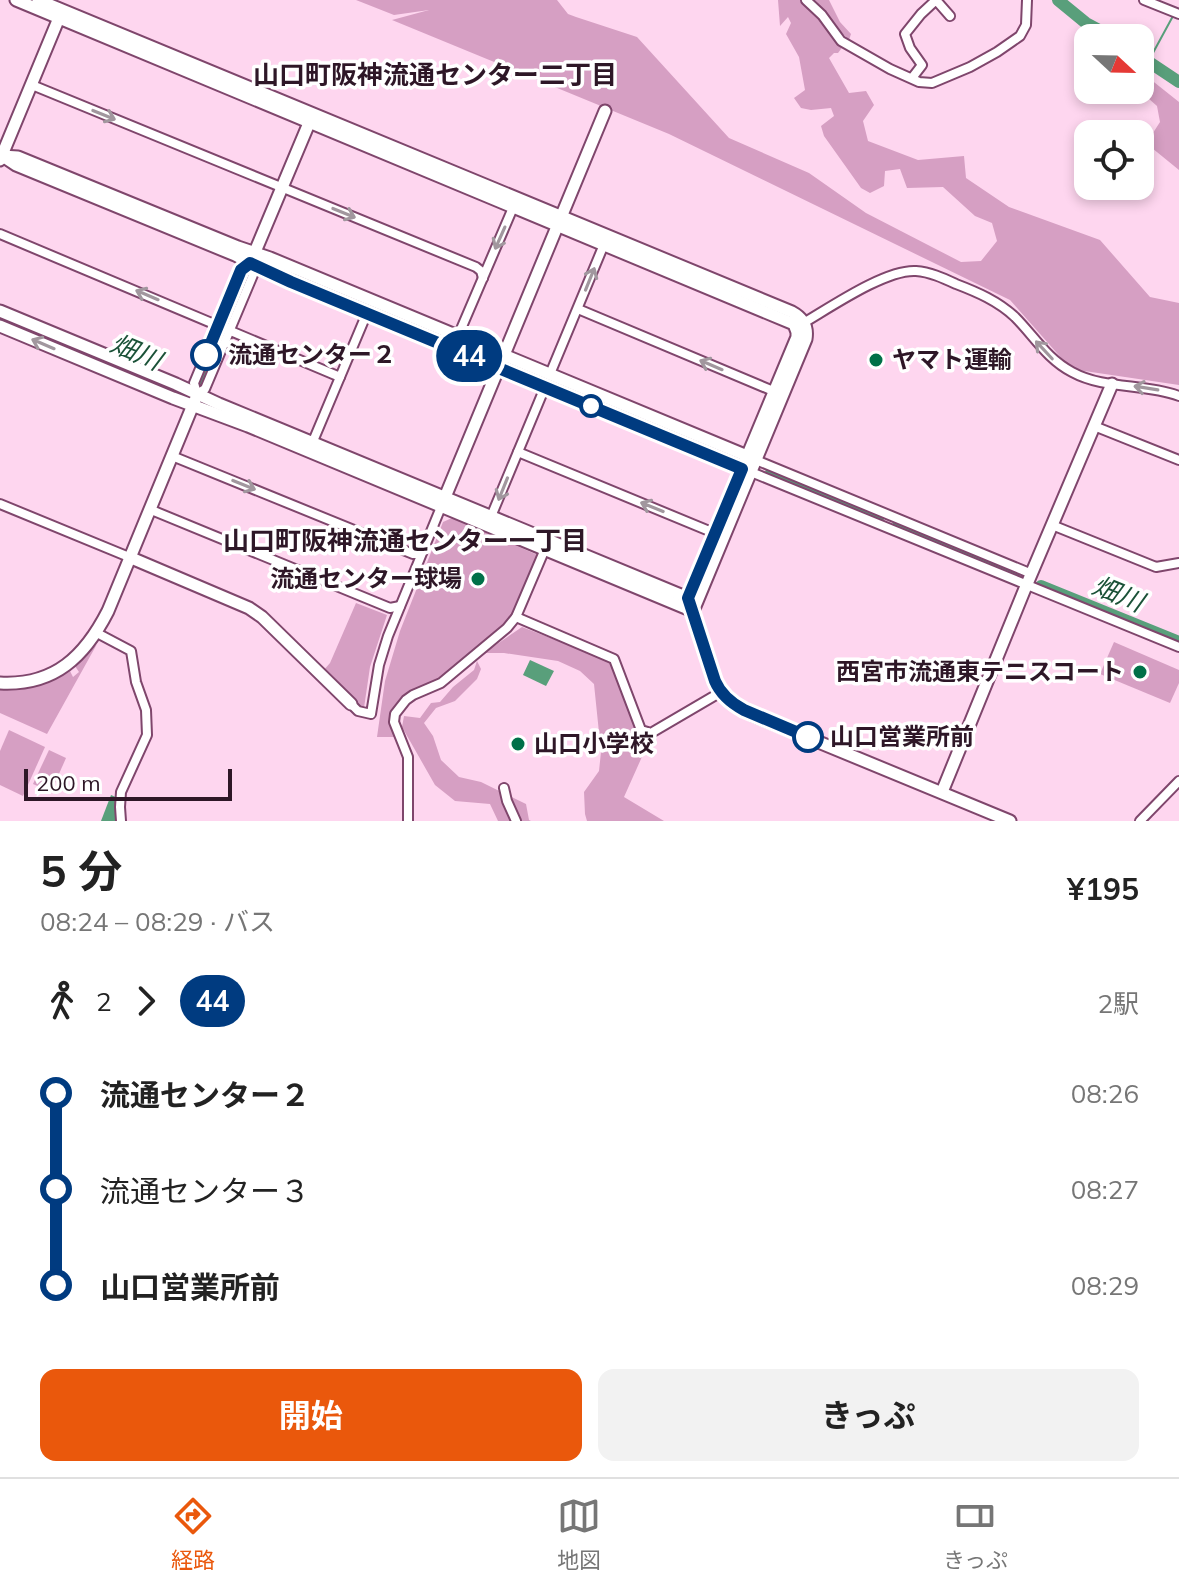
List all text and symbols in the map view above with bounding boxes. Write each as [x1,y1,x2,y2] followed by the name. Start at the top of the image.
[1074,24,1154,104] north arrow
[1074,24,1154,200] map controls
[253,58,617,91] district label: 山口町阪神流通センター二丁目
[91,108,116,123] one-way arrow
[1074,120,1154,200] button: locate
[331,207,356,221] one-way arrow
[492,225,507,250] one-way arrow
[584,267,598,292] one-way arrow
[135,287,160,301] one-way arrow
[106,326,169,378] water label: 畑川
[433,330,505,382] line badge: 44
[31,335,55,350] one-way arrow
[452,338,486,373] text: 44
[228,339,396,369] place label: 流通センター２
[191,340,221,370] marker: 流通センター２
[1034,340,1053,360] one-way arrow
[892,344,1012,374] place label: ヤマト運輸
[867,351,885,369] marker: ヤマト運輸
[699,356,724,371] one-way arrow
[1134,380,1159,395] one-way arrow
[580,395,602,417] unlabelled marker
[494,476,509,501] one-way arrow
[231,479,256,494] one-way arrow
[640,499,665,514] one-way arrow
[223,524,587,557] district label: 山口町阪神流通センター一丁目
[270,563,462,593] place label: 流通センター球場
[1088,568,1151,620] water label: 畑川
[469,570,487,588] marker: 流通センター球場
[836,656,1124,686] place label: 西宮市流通東テニスコート
[1131,663,1149,681] marker: 西宮市流通東テニスコート
[830,721,974,751] place label: 山口営業所前
[793,722,823,752] marker: 山口営業所前
[534,728,654,758] place label: 山口小学校
[509,735,527,753] marker: 山口小学校
[24,765,232,801] scale bar
[36,769,101,797] text: 200 m
[40,843,122,898] text: 5 分
[1067,870,1139,908] text: ¥195
[40,905,275,938] text: 08:24 – 08:29 · バス
[40,979,84,1023] icon: walk
[124,979,168,1023] icon: forward
[196,983,229,1018] text: 44
[96,985,112,1018] text: 2
[1097,987,1139,1020] text: 2駅
[100,1076,310,1114] text: 流通センター２
[1071,1077,1139,1110] text: 08:26
[100,1172,310,1210] text: 流通センター３
[1071,1173,1139,1206] text: 08:27
[100,1268,280,1306] text: 山口営業所前
[1071,1269,1139,1302] text: 08:29
[40,1369,582,1461] button: 開始
[598,1369,1139,1461] button: きっぷ
[171,1494,215,1574] tab: 経路
[557,1494,601,1574] tab: 地図
[943,1494,1008,1574] tab: きっぷ

